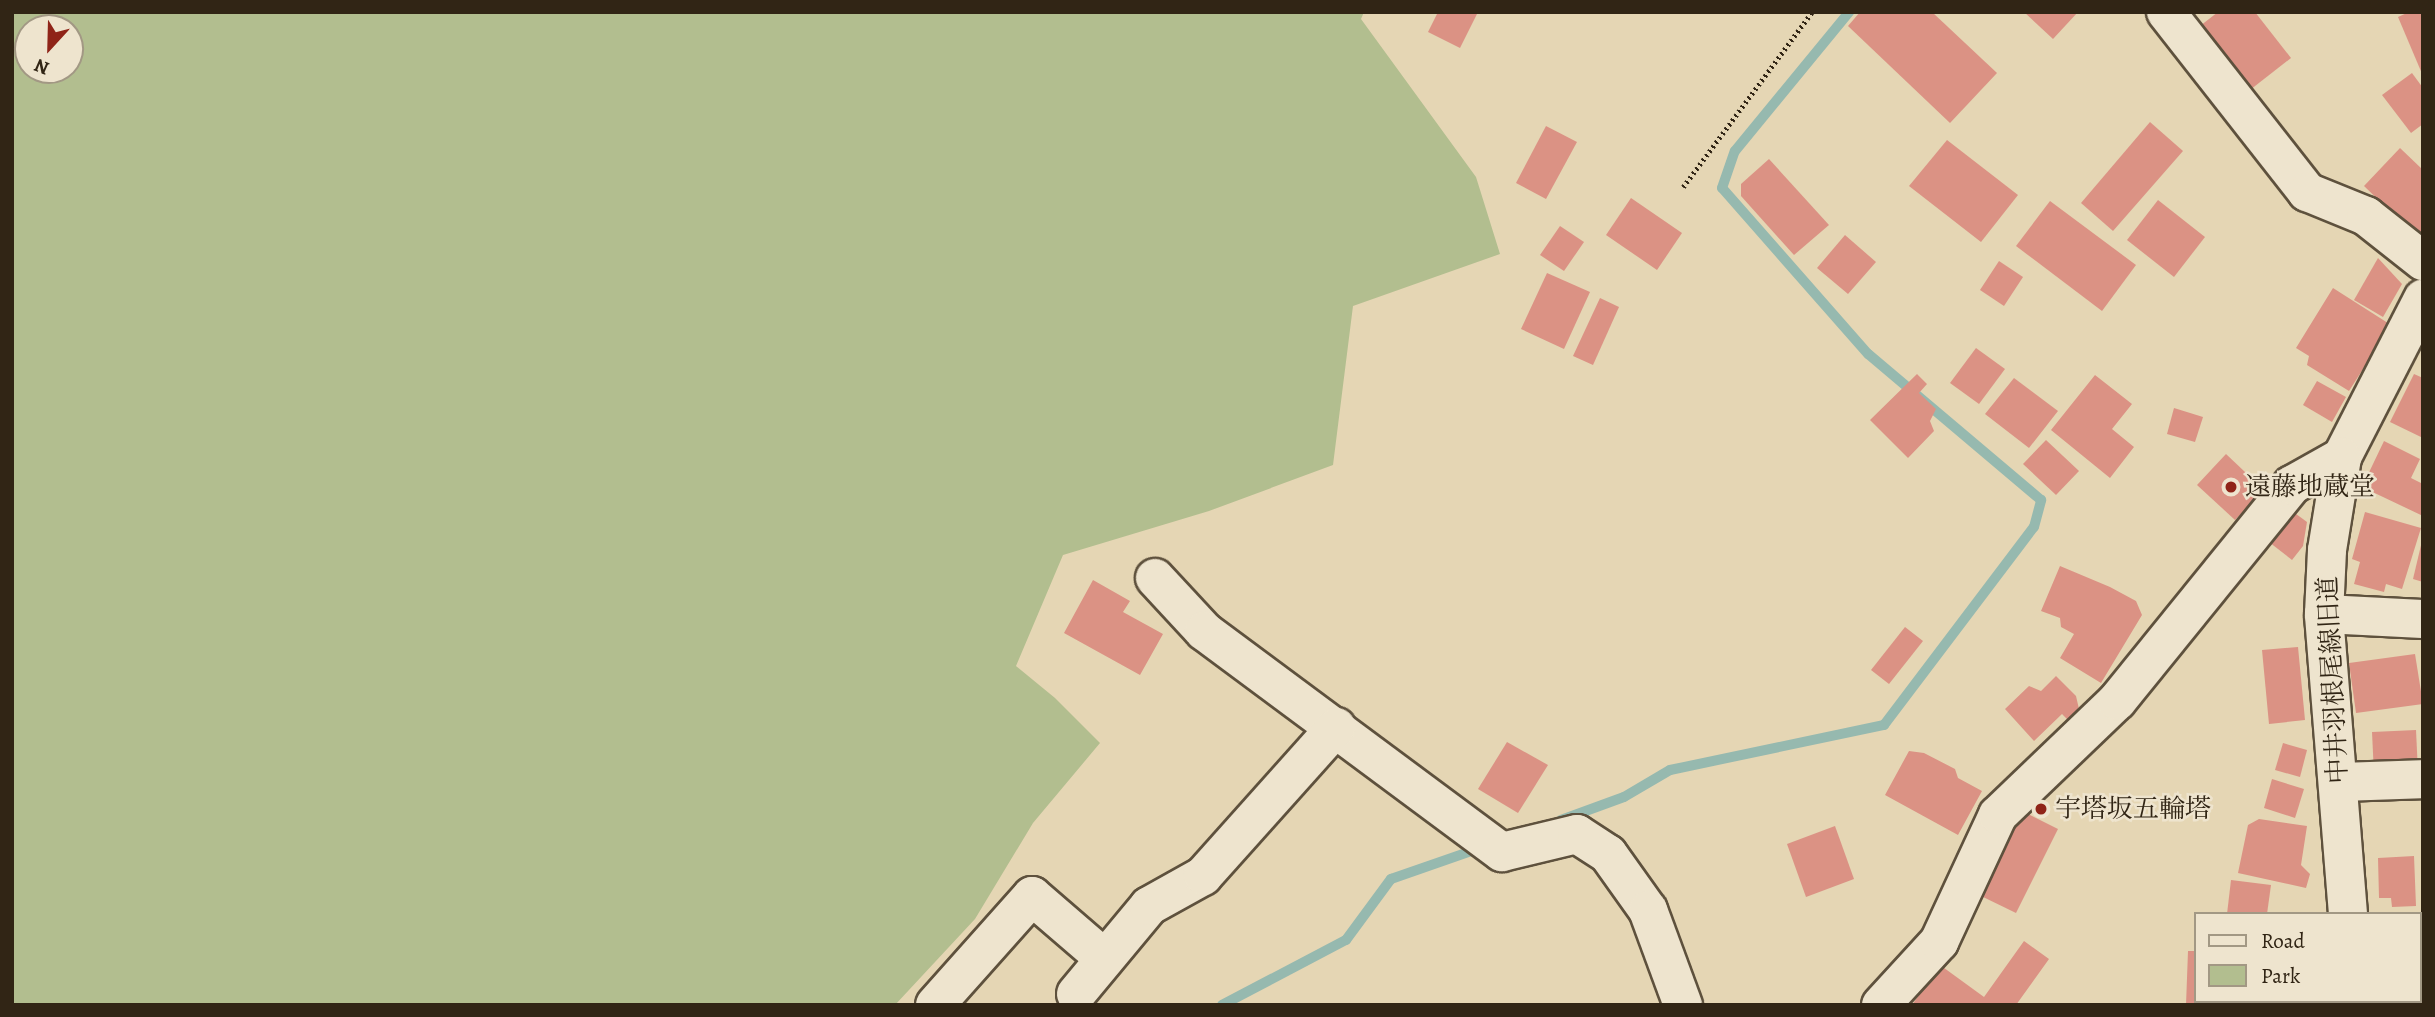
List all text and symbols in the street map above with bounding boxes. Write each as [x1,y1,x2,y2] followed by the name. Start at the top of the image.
[14,14,84,84] north arrow
[31,52,53,81] text: N
[2245,471,2375,503] place label: 遠藤地蔵堂
[2223,479,2239,495] marker: 遠藤地蔵堂
[2312,575,2354,785] street label: 中井羽根尾線旧道
[2055,793,2211,825] place label: 宇塔坂五輪塔
[2033,801,2049,817] marker: 宇塔坂五輪塔
[2194,912,2421,1003] legend
[2261,927,2305,955] text: Road
[2261,962,2300,990] text: Park

